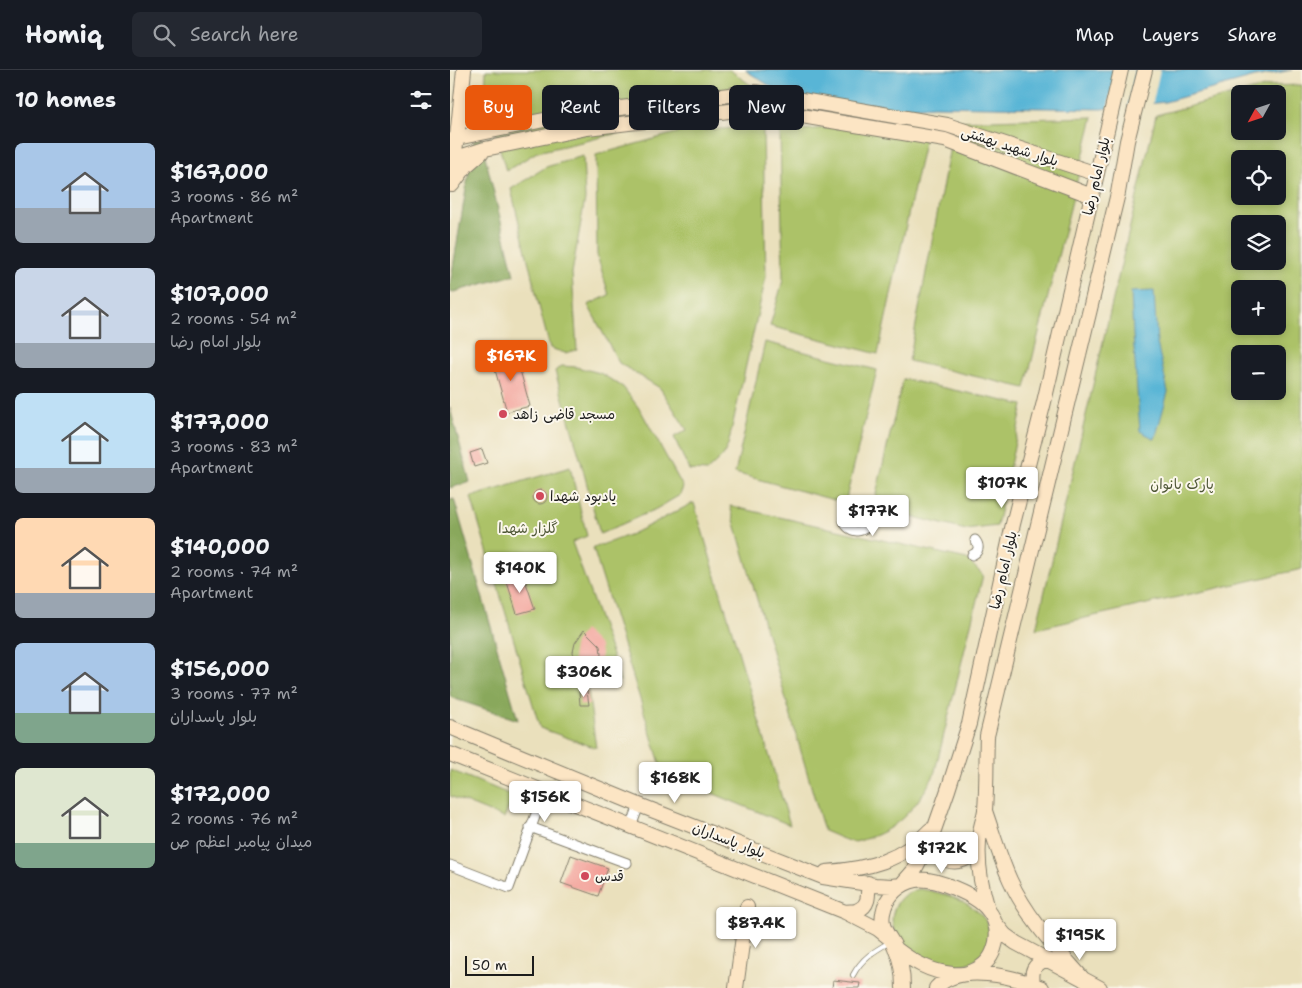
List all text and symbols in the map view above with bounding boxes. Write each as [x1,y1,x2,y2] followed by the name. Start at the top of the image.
[132,12,482,57] search box
[25,19,102,51] text: Homiq
[150,21,178,49] icon: search
[190,22,299,47] text: Search here
[1076,23,1114,47] text: Map
[1142,23,1199,47] text: Layers
[1227,23,1277,47] text: Share
[465,85,532,130] chip: Buy
[542,85,619,130] chip: Rent
[629,85,719,130] chip: Filters
[729,85,804,130] chip: New
[1231,85,1286,140] north arrow
[1231,85,1286,400] map controls
[15,86,116,114] text: 10 homes
[407,86,435,114] icon: filters
[959,122,1061,170] street label: بلوار شهید بهشتی
[1078,135,1116,217] street label: بلوار امام رضا
[1231,150,1286,205] button: locate
[170,158,268,186] text: $167,000
[55,163,115,223] icon: home
[170,186,298,207] text: 3 rooms · 86 m²
[170,207,253,228] text: Apartment
[1231,215,1286,270] button: layers
[170,280,269,308] text: $107,000
[1231,280,1286,335] button: +
[55,288,115,348] icon: home
[170,308,297,329] text: 2 rooms · 54 m²
[170,331,261,352] text: بلوار امام رضا
[476,340,546,382] pin: $167K
[486,345,536,366] text: $167K
[1231,345,1286,400] button: −
[513,405,615,423] place label: مسجد قاضی زاهد
[170,408,269,436] text: $177,000
[497,408,509,420] marker: مسجد قاضی زاهد
[55,413,115,473] icon: home
[170,436,298,457] text: 3 rooms · 83 m²
[170,457,253,478] text: Apartment
[967,466,1037,509] pin: $107K
[977,472,1027,493] text: $107K
[1150,475,1214,494] park label: پارک بانوان
[550,487,616,505] place label: یادبود شهدا
[534,490,546,502] marker: یادبود شهدا
[838,494,908,537] pin: $177K
[848,500,898,521] text: $177K
[498,519,558,537] park label: گلزار شهدا
[985,529,1023,611] street label: بلوار امام رضا
[170,533,270,561] text: $140,000
[55,538,115,598] icon: home
[485,552,555,594] pin: $140K
[495,557,545,578] text: $140K
[170,561,298,582] text: 2 rooms · 74 m²
[170,582,253,603] text: Apartment
[170,655,270,683] text: $156,000
[549,656,619,698] pin: $306K
[556,661,612,682] text: $306K
[55,663,115,723] icon: home
[170,683,298,704] text: 3 rooms · 77 m²
[170,706,257,727] text: بلوار پاسداران
[640,762,710,804] pin: $168K
[650,767,700,788] text: $168K
[170,780,270,808] text: $172,000
[510,780,580,823] pin: $156K
[520,786,570,807] text: $156K
[55,788,115,848] icon: home
[170,808,298,829] text: 2 rooms · 76 m²
[690,818,768,863] street label: بلوار پاسداران
[170,831,312,852] text: میدان پیامبر اعظم ص
[907,832,977,874] pin: $172K
[917,837,967,858] text: $172K
[595,867,624,885] place label: قدس
[579,870,591,882] marker: قدس
[715,906,797,949] pin: $87.4K
[727,912,785,933] text: $87.4K
[1045,918,1115,961] pin: $195K
[1055,924,1105,945] text: $195K
[465,953,534,976] scale bar
[472,956,507,974] text: 50 m

